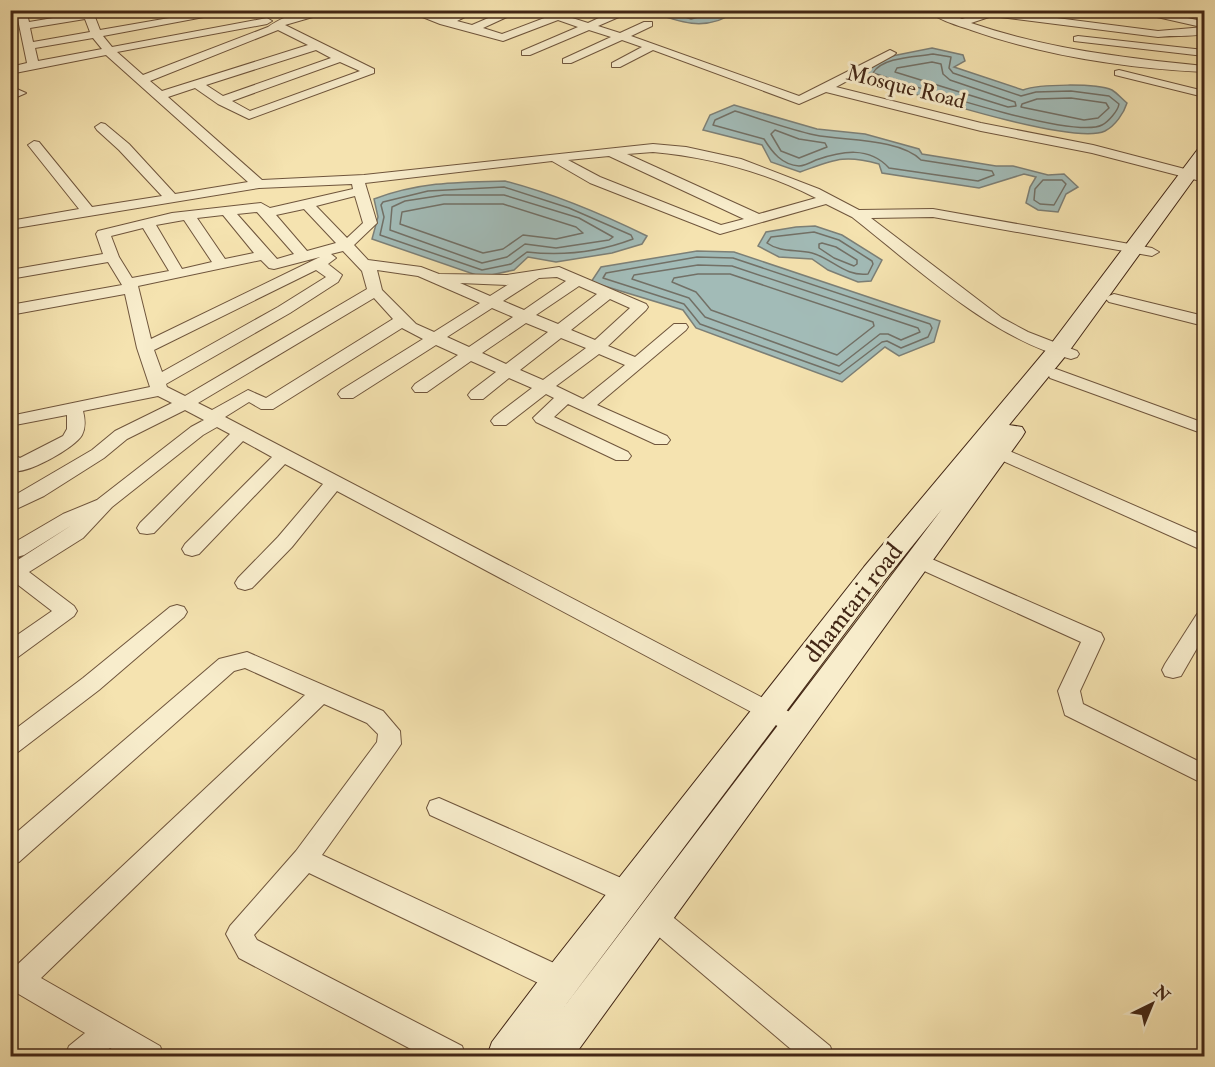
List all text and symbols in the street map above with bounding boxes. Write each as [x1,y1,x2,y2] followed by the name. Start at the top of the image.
[844,59,969,115] street label: Mosque Road
[796,536,910,670] street label: dhamtari road
[1122,974,1182,1034] north arrow
[1149,981,1174,1006] text: N

